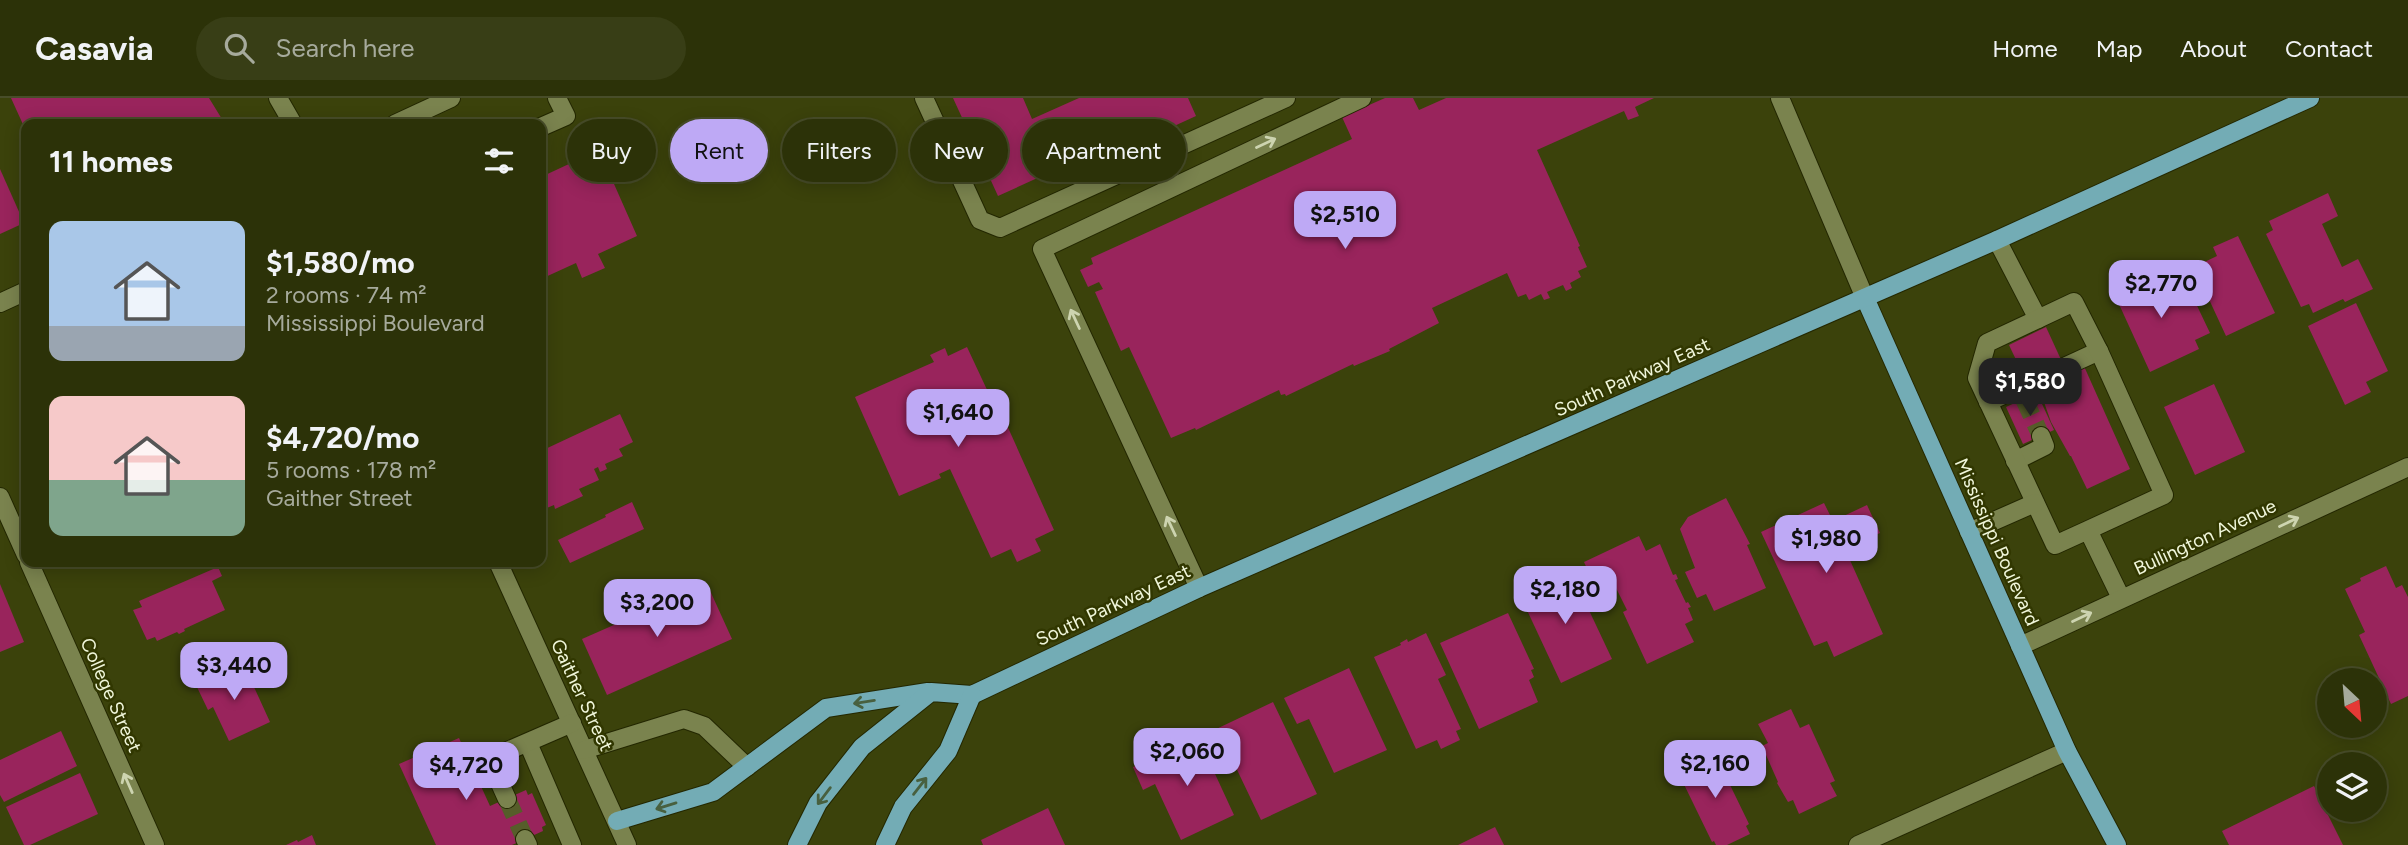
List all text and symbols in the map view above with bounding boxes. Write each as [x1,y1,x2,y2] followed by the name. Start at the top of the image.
[196,17,686,80] search box
[35,29,154,68] text: Casavia
[220,29,258,67] icon: search
[276,32,415,64] text: Search here
[1992,34,2058,63] text: Home
[2096,34,2142,63] text: Map
[2180,34,2247,63] text: About
[2285,34,2373,63] text: Contact
[567,119,656,182] chip: Buy
[670,119,768,182] chip: Rent
[782,119,896,182] chip: Filters
[910,119,1008,182] chip: New
[1022,119,1186,182] chip: Apartment
[1255,136,1276,149] one-way arrow
[480,142,518,180] icon: filters
[49,143,173,180] text: 11 homes
[1288,192,1402,251] pin: $2,510
[1310,200,1380,228] text: $2,510
[266,244,415,281] text: $1,580/mo
[105,249,189,333] icon: home
[2104,260,2218,320] pin: $2,770
[2125,269,2197,297] text: $2,770
[266,281,427,309] text: 2 rooms · 74 m²
[266,309,485,337] text: Mississippi Boulevard
[1068,309,1081,331] one-way arrow
[1551,332,1713,422] street label: South Parkway East
[1973,358,2087,418] pin: $1,580
[1995,367,2065,395] text: $1,580
[901,390,1015,449] pin: $1,640
[922,398,994,426] text: $1,640
[266,419,419,456] text: $4,720/mo
[105,424,189,508] icon: home
[1950,455,2044,629] street label: Mississippi Boulevard
[266,456,436,484] text: 5 rooms · 178 m²
[266,484,413,512] text: Gaither Street
[2130,494,2280,580] street label: Bullington Avenue
[2278,515,2299,528] one-way arrow
[1163,516,1177,537] one-way arrow
[1769,516,1883,575] pin: $1,980
[1791,524,1861,552] text: $1,980
[1032,559,1194,651] street label: South Parkway East
[1508,566,1622,626] pin: $2,180
[1530,575,1600,603] text: $2,180
[600,580,714,639] pin: $3,200
[620,588,694,616] text: $3,200
[2071,609,2092,623] one-way arrow
[76,634,146,756] street label: College Street
[546,635,618,755] street label: Gaither Street
[177,642,291,702] pin: $3,440
[196,651,272,679] text: $3,440
[2317,668,2387,738] north arrow
[2317,668,2387,822] map controls
[853,696,876,709] one-way arrow
[1130,728,1244,788] pin: $2,060
[1149,737,1225,765] text: $2,060
[1658,740,1772,800] pin: $2,160
[409,742,523,802] pin: $4,720
[1680,749,1750,777] text: $2,160
[429,751,503,779] text: $4,720
[2317,752,2387,822] button: layers
[121,772,134,794] one-way arrow
[912,778,927,796] one-way arrow
[817,786,832,804] one-way arrow
[656,801,678,814] one-way arrow

